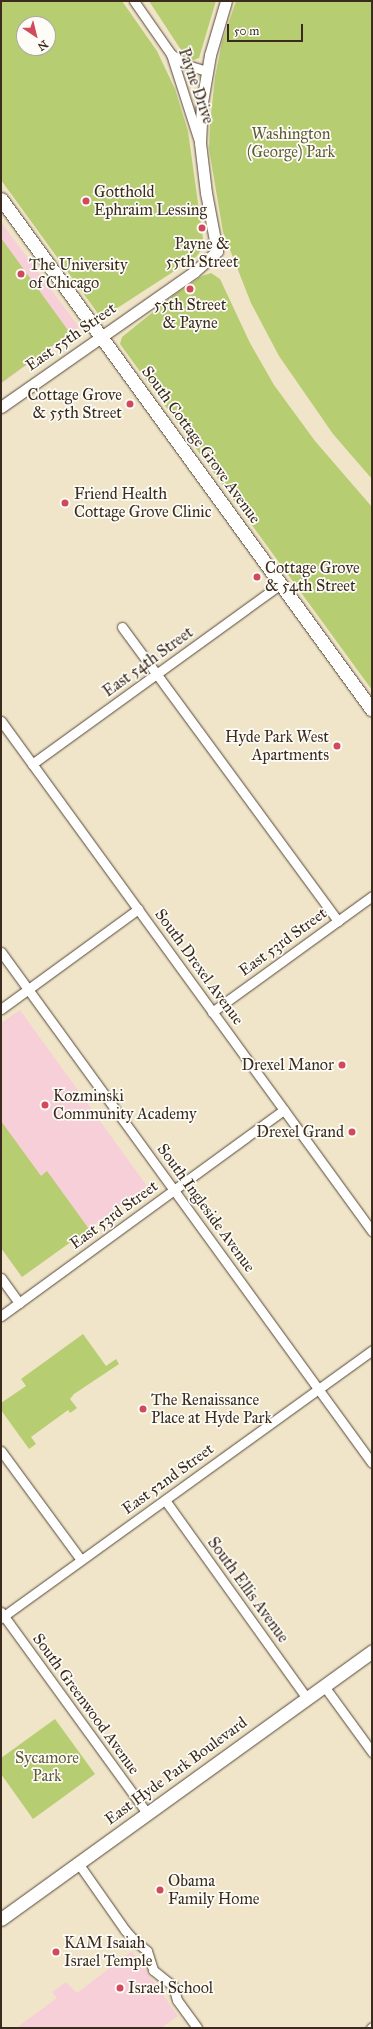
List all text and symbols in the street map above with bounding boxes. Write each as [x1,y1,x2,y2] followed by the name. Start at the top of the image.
[16,16,56,56] north arrow
[229,16,305,42] scale bar
[234,24,259,38] text: 50 m
[35,37,50,53] text: N
[174,46,218,126] street label: Payne Drive
[247,124,335,162] park label: Washington (George) Park
[94,182,207,220] place label: Gotthold Ephraim Lessing
[81,196,91,206] marker: Gotthold Ephraim Lessing
[197,223,207,233] marker: Payne & 55th Street
[166,234,238,272] place label: Payne & 55th Street
[29,255,128,293] place label: The University of Chicago
[16,269,26,279] marker: The University of Chicago
[185,284,195,294] marker: 55th Street & Payne
[154,295,226,333] place label: 55th Street & Payne
[22,299,120,375] street label: East 55th Street
[137,363,265,527] street label: South Cottage Grove Avenue
[27,385,122,423] place label: Cottage Grove & 55th Street
[125,399,135,409] marker: Cottage Grove & 55th Street
[74,484,211,522] place label: Friend Health Cottage Grove Clinic
[59,497,71,509] marker: Friend Health Cottage Grove Clinic
[265,558,360,596] place label: Cottage Grove & 54th Street
[252,572,262,582] marker: Cottage Grove & 54th Street
[99,623,197,701] street label: East 54th Street
[225,727,329,765] place label: Hyde Park West Apartments
[332,741,342,751] marker: Hyde Park West Apartments
[235,904,331,980] street label: East 53rd Street
[151,905,247,1029] street label: South Drexel Avenue
[241,1055,334,1075] place label: Drexel Manor
[337,1060,347,1070] marker: Drexel Manor
[53,1086,196,1124] place label: Kozminski Community Academy
[40,1100,50,1110] marker: Kozminski Community Academy
[256,1122,344,1142] place label: Drexel Grand
[347,1127,357,1137] marker: Drexel Grand
[153,1140,259,1276] street label: South Ingleside Avenue
[66,1177,162,1253] street label: East 53rd Street
[151,1390,272,1428] place label: The Renaissance Place at Hyde Park
[138,1404,148,1414] marker: The Renaissance Place at Hyde Park
[119,1439,217,1519] street label: East 52nd Street
[203,1533,293,1647] street label: South Ellis Avenue
[28,1630,144,1778] street label: South Greenwood Avenue
[101,1713,251,1829] street label: East Hyde Park Boulevard
[15,1748,79,1786] park label: Sycamore Park
[168,1871,260,1909] place label: Obama Family Home
[155,1885,165,1895] marker: Obama Family Home
[64,1933,152,1971] place label: KAM Isaiah Israel Temple
[51,1947,61,1957] marker: KAM Isaiah Israel Temple
[128,1978,213,1998] place label: Israel School
[115,1983,125,1993] marker: Israel School

